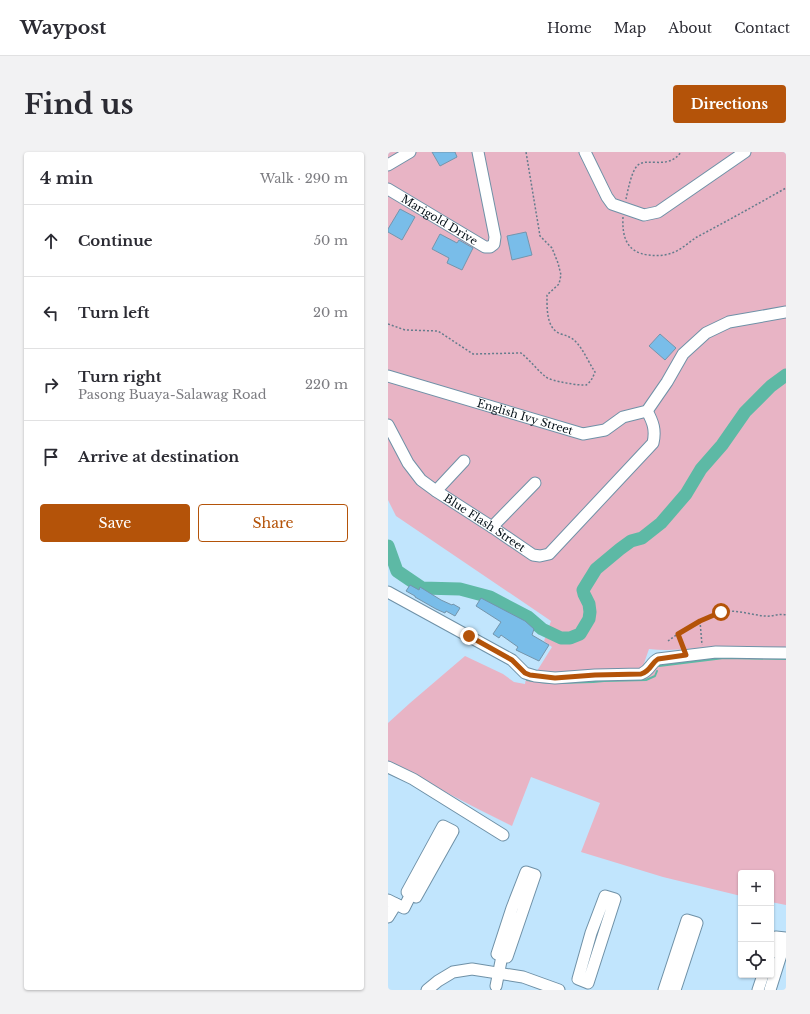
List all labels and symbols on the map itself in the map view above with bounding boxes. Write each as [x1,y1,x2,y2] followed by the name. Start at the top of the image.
[399,192,480,248] street label: Marigold Drive
[475,396,575,438] street label: English Ivy Street
[441,491,529,555] street label: Blue Flash Street
[712,603,730,621] route start
[460,627,478,645] route end

